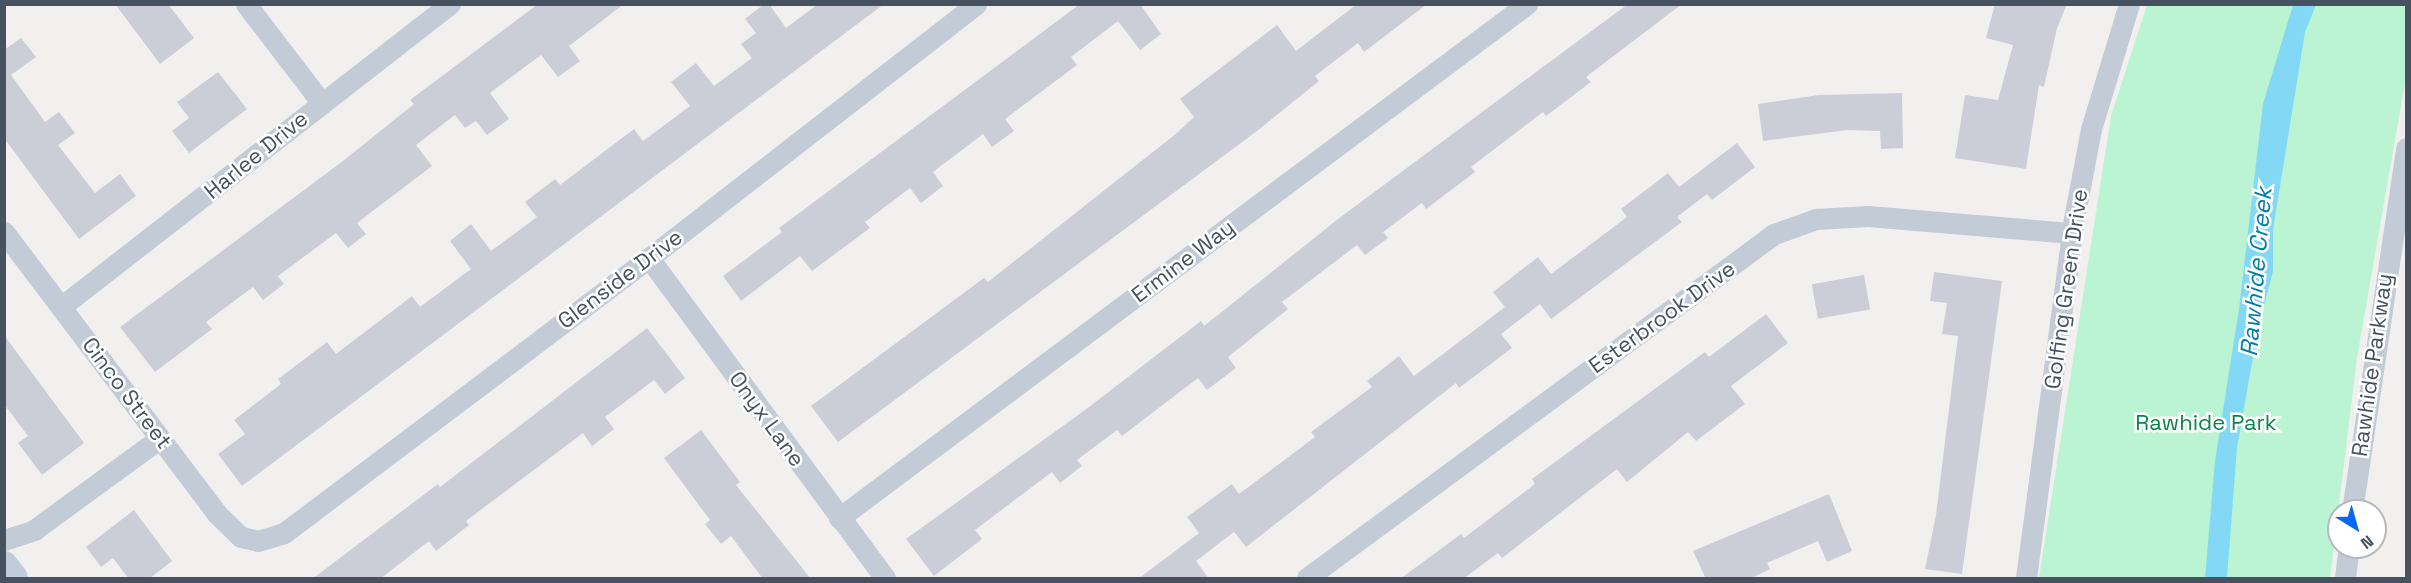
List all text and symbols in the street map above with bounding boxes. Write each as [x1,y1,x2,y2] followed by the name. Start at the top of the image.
[199,105,313,205] street label: Harlee Drive
[2234,186,2278,358] water label: Rawhide Creek
[2039,187,2093,391] street label: Golfing Green Drive
[1126,214,1240,308] street label: Ermine Way
[553,224,687,334] street label: Glenside Drive
[1584,255,1740,379] street label: Esterbrook Drive
[2346,272,2398,458] street label: Rawhide Parkway
[77,332,177,454] street label: Cinco Street
[724,366,810,472] street label: Onyx Lane
[2135,410,2277,436] park label: Rawhide Park
[2327,499,2387,559] north arrow
[2356,531,2378,554] text: N

